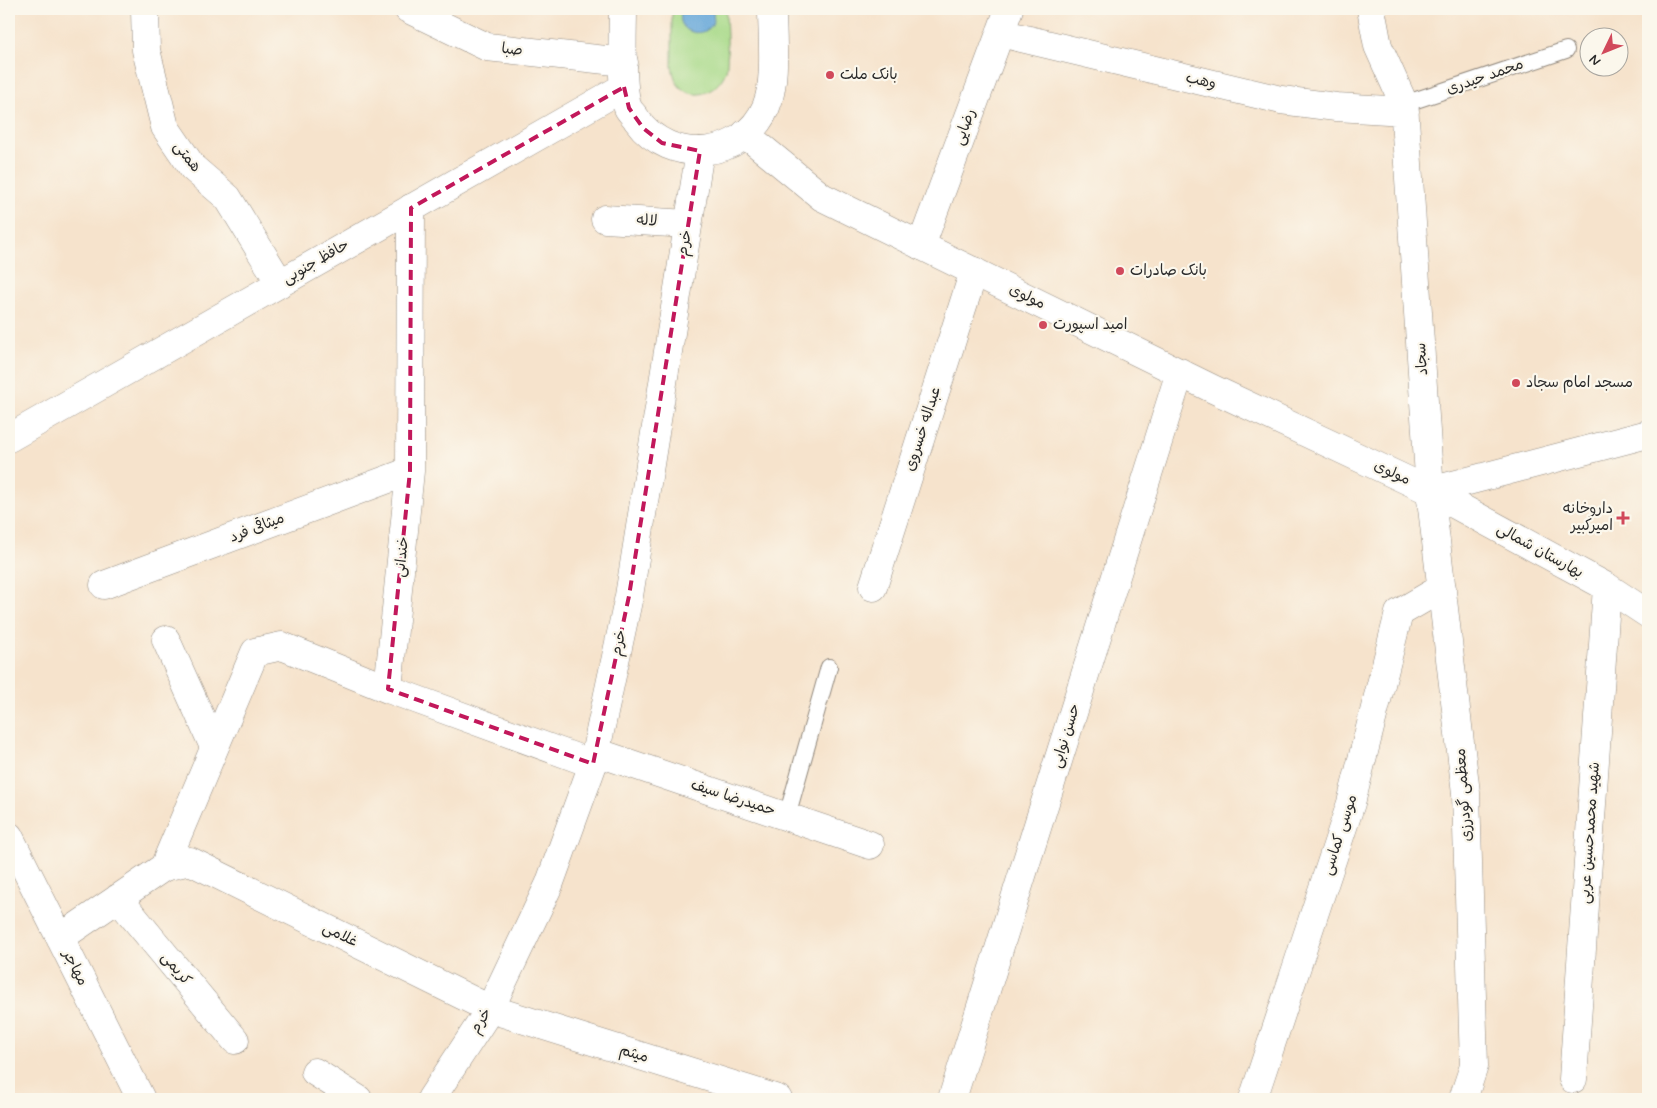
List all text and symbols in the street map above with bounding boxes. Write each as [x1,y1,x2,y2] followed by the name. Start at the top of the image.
[1580,28,1630,78] north arrow
[500,39,524,61] street label: صبا
[1585,51,1605,70] text: N
[1444,54,1526,100] street label: محمد حیدری
[840,65,898,85] place label: بانک ملت
[1184,68,1218,94] street label: وهب
[824,69,836,81] marker: بانک ملت
[949,106,981,148] street label: رضایی
[169,137,205,177] street label: همتی
[636,210,658,232] street label: لاله
[673,228,698,258] street label: خرم
[279,235,353,289] street label: حافظ جنوبی
[1130,261,1207,281] place label: بانک صادرات
[1114,265,1126,277] marker: بانک صادرات
[1006,280,1048,314] street label: مولوی
[1053,315,1127,335] place label: امید اسپورت
[1037,319,1049,331] marker: امید اسپورت
[1411,342,1433,376] street label: سجاد
[1526,373,1633,393] place label: مسجد امام سجاد
[1510,377,1522,389] marker: مسجد امام سجاد
[900,384,946,474] street label: عبداله خسروی
[1371,456,1413,490] street label: مولوی
[1563,499,1613,536] place label: داروخانه امیرکبیر
[226,507,287,548] street label: میثاقی فرد
[1617,512,1629,524] marker: داروخانه امیرکبیر
[1493,519,1587,583] street label: بهارستان شمالی
[390,536,414,578] street label: خندانی
[606,628,633,658] street label: خرم
[1047,701,1085,771] street label: حسن نوابی
[1451,748,1477,842] street label: معظمی گودرزی
[1575,761,1605,905] street label: شهید محمدحسین عربی
[688,775,778,821] street label: حمیدرضا سیف
[1318,792,1362,878] street label: موسی کماسی
[319,918,361,952] street label: غلامی
[57,946,92,989] street label: مهاجر
[156,948,196,990] street label: کریمی
[465,1004,497,1038] street label: خرم
[617,1040,651,1069] street label: میثم

